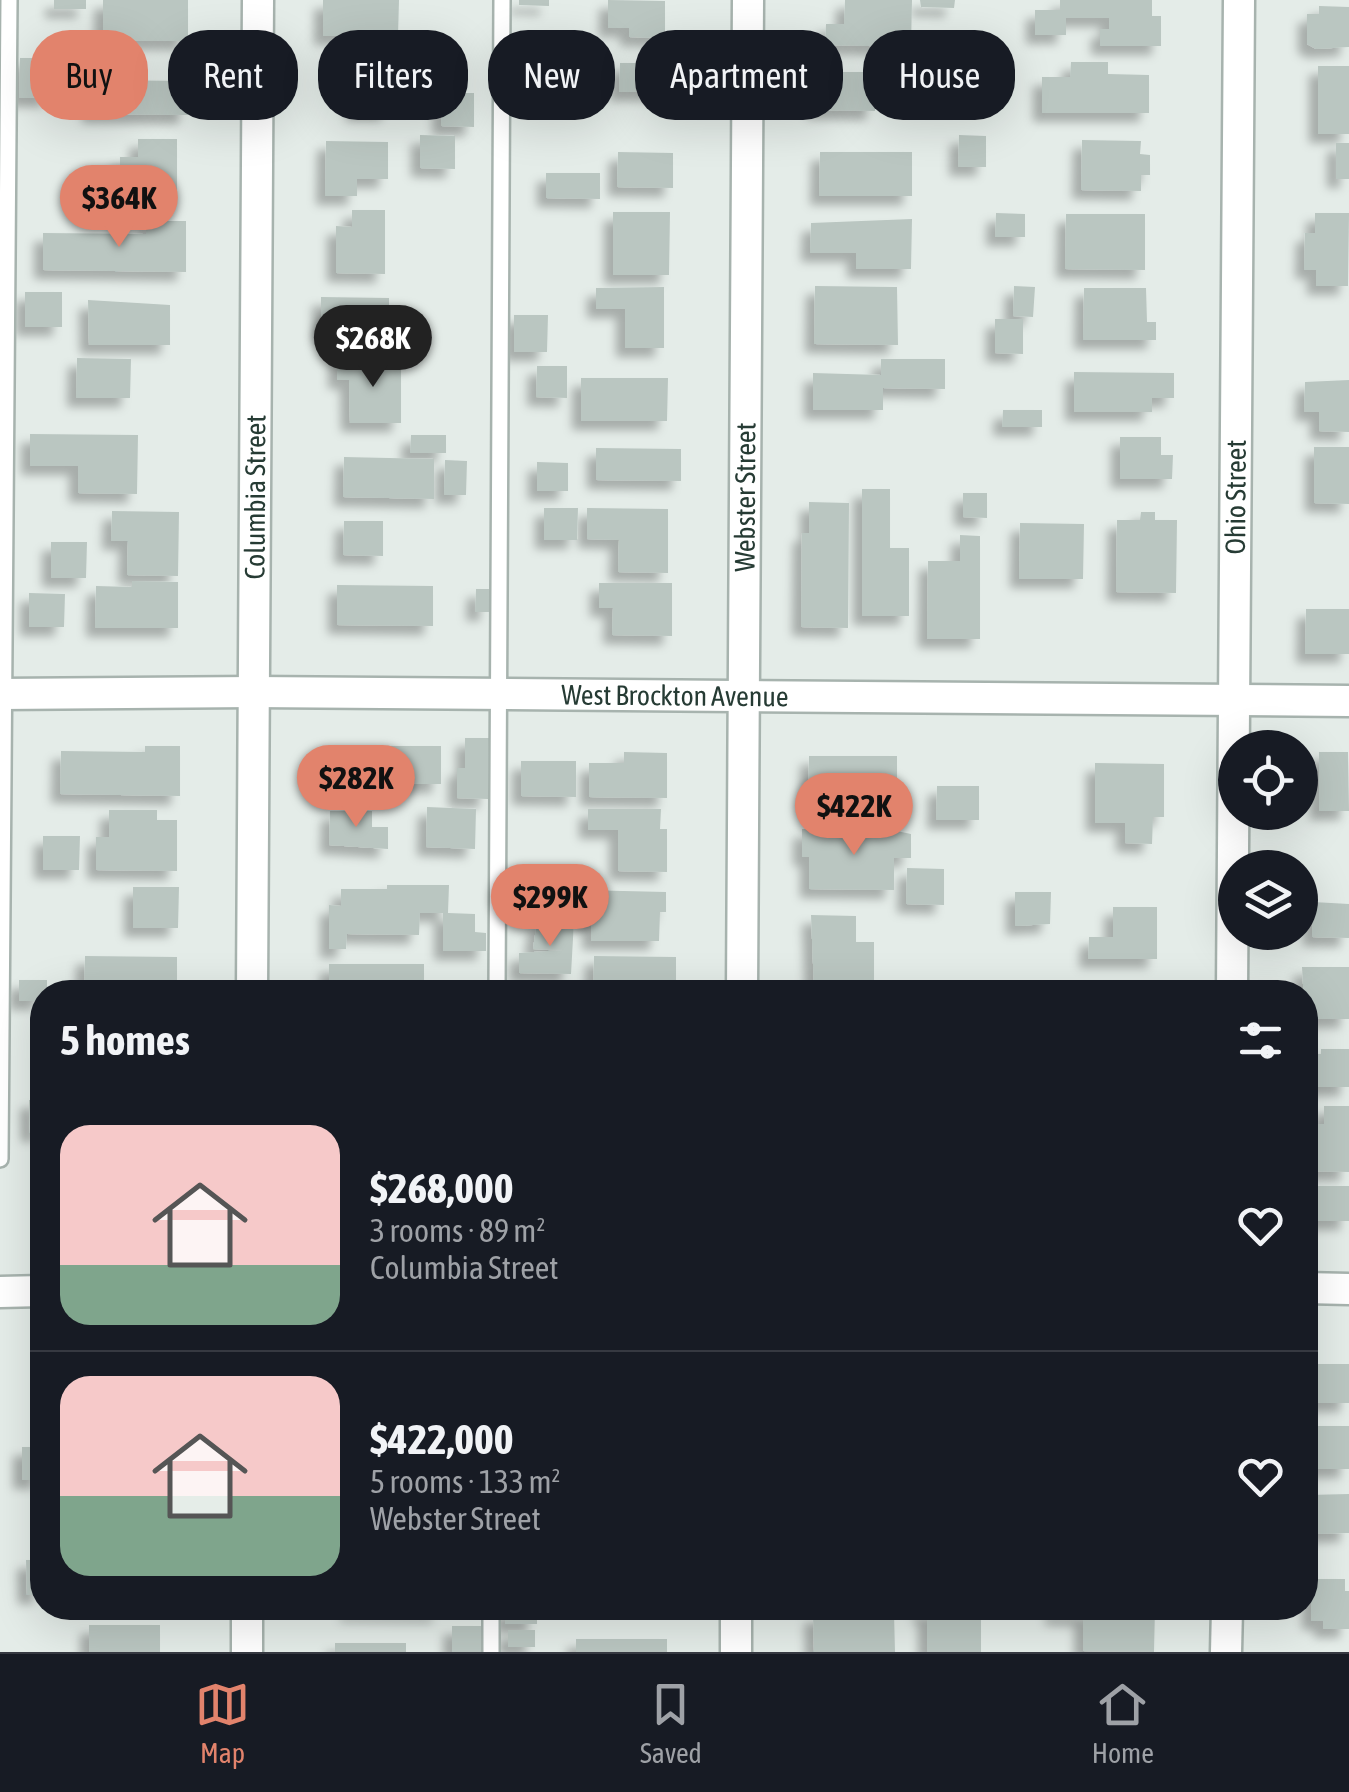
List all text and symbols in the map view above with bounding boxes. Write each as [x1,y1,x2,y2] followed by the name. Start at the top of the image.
[30,30,148,120] chip: Buy
[168,30,298,120] chip: Rent
[318,30,468,120] chip: Filters
[488,30,615,120] chip: New
[635,30,843,120] chip: Apartment
[863,30,1015,120] chip: House
[49,165,189,250] pin: $364K
[82,179,156,216] text: $364K
[303,305,443,390] pin: $268K
[336,319,410,356] text: $268K
[238,414,271,580] street label: Columbia Street
[729,422,761,572] street label: Webster Street
[1219,439,1252,555] street label: Ohio Street
[561,679,789,712] street label: West Brockton Avenue
[1218,730,1318,950] map controls
[1218,730,1318,830] button: locate
[286,745,426,830] pin: $282K
[319,759,393,796] text: $282K
[784,773,924,858] pin: $422K
[817,787,891,824] text: $422K
[1218,850,1318,950] button: layers
[480,864,620,949] pin: $299K
[513,878,587,915] text: $299K
[1233,1013,1288,1068] icon: filters
[60,1016,190,1064] text: 5 homes
[370,1164,514,1212] text: $268,000
[140,1165,260,1285] icon: home
[1233,1198,1288,1253] icon: heart
[370,1212,545,1249] text: 3 rooms · 89 m²
[370,1249,558,1286] text: Columbia Street
[370,1415,514,1463] text: $422,000
[140,1416,260,1536] icon: home
[1233,1449,1288,1504] icon: heart
[370,1463,560,1500] text: 5 rooms · 133 m²
[370,1500,541,1537] text: Webster Street
[195,1677,250,1769] tab: Map
[640,1677,702,1769] tab: Saved
[1092,1677,1154,1769] tab: Home

